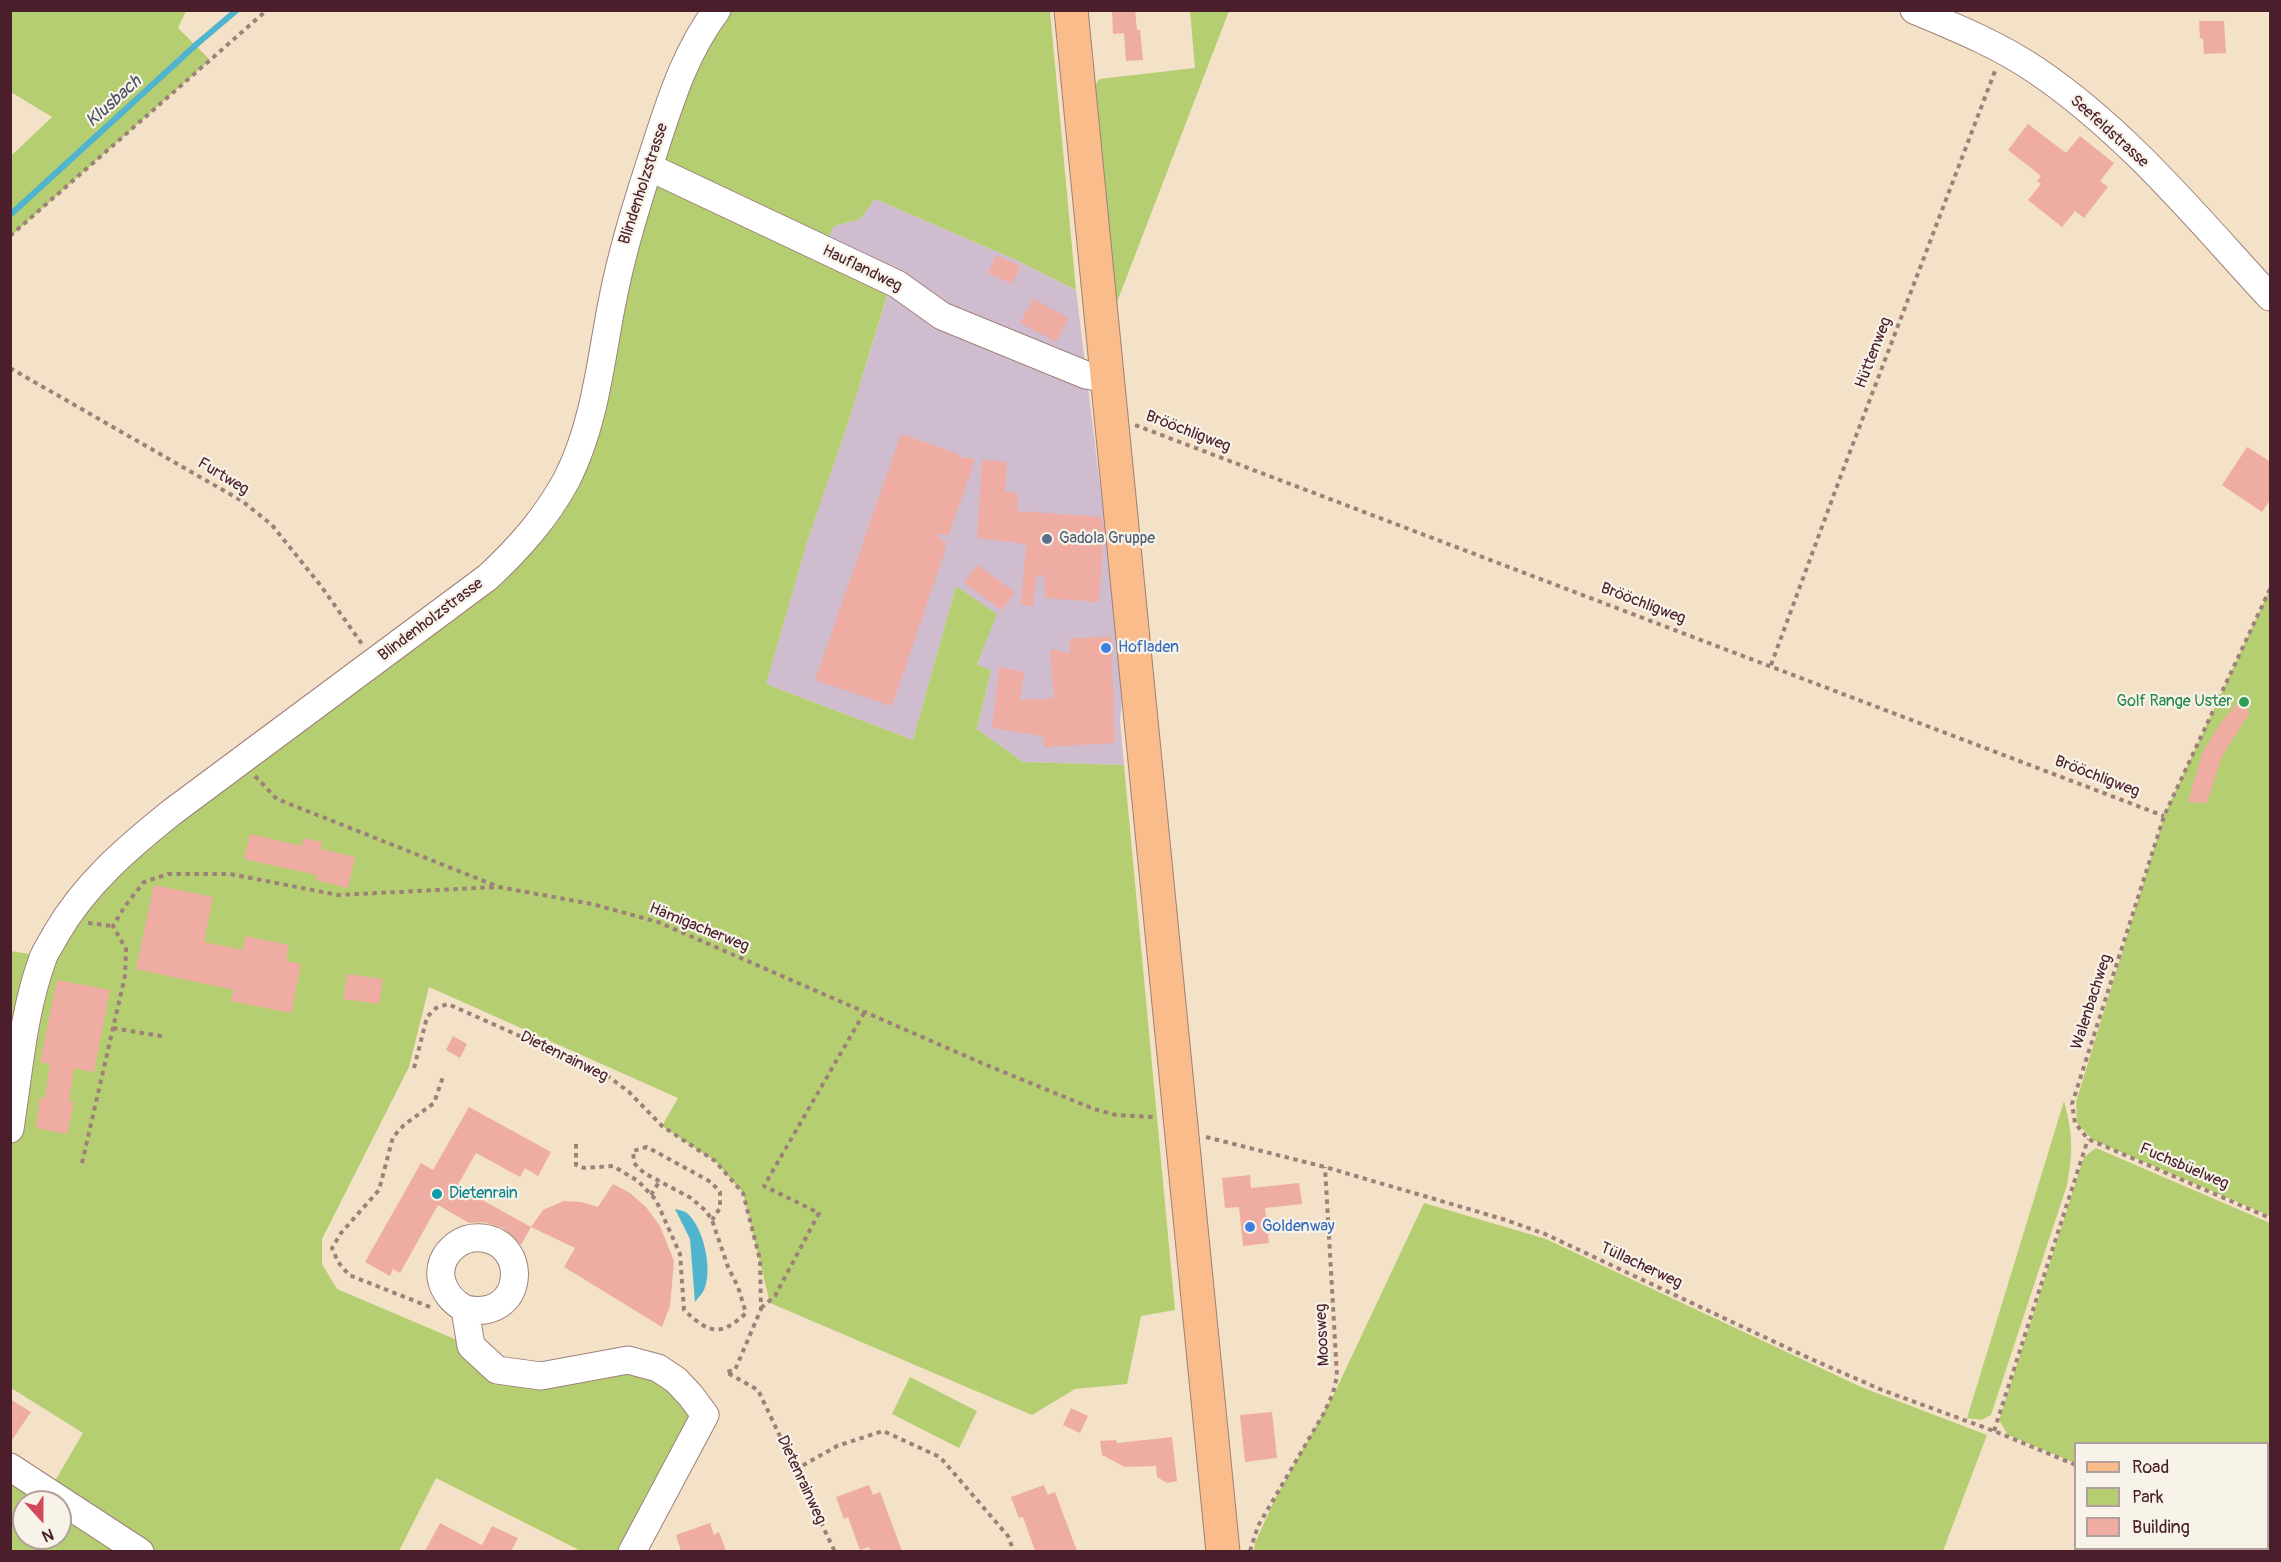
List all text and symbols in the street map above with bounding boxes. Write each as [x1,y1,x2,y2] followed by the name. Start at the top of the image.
[82,72,146,132] water label: Klusbach
[2066,92,2152,172] street label: Seefeldstrasse
[615,121,673,247] street label: Blindenholzstrasse
[819,241,905,297] street label: Hauflandweg
[1852,315,1896,391] street label: Hüttenweg
[1143,407,1233,457] street label: Brööchligweg
[194,454,252,500] street label: Furtweg
[1059,529,1155,549] place label: Gadola Gruppe
[1040,532,1054,546] marker: Gadola Gruppe
[375,574,487,666] street label: Blindenholzstrasse
[1598,579,1688,629] street label: Brööchligweg
[1118,638,1179,658] place label: Hofladen
[1099,641,1113,655] marker: Hofladen
[2117,692,2232,712] place label: Golf Range Uster
[2237,695,2251,709] marker: Golf Range Uster
[2052,752,2142,802] street label: Brööchligweg
[646,899,752,957] street label: Hämigacherweg
[2068,952,2116,1052] street label: Walenbachweg
[517,1027,611,1087] street label: Dietenrainweg
[2137,1140,2231,1194] street label: Fuchsbüelweg
[449,1184,518,1204] place label: Dietenrain
[430,1187,444,1201] marker: Dietenrain
[1262,1217,1335,1237] place label: Goldenway
[1243,1220,1257,1234] marker: Goldenway
[1597,1239,1685,1293] street label: Tüllacherweg
[1312,1303,1334,1367] street label: Moosweg
[772,1433,830,1527] street label: Dietenrainweg
[2074,1442,2269,1550] legend
[2132,1456,2169,1479] text: Road
[2132,1486,2164,1509] text: Park
[12,1490,72,1550] north arrow
[2132,1516,2190,1539] text: Building
[39,1524,56,1546] text: N

